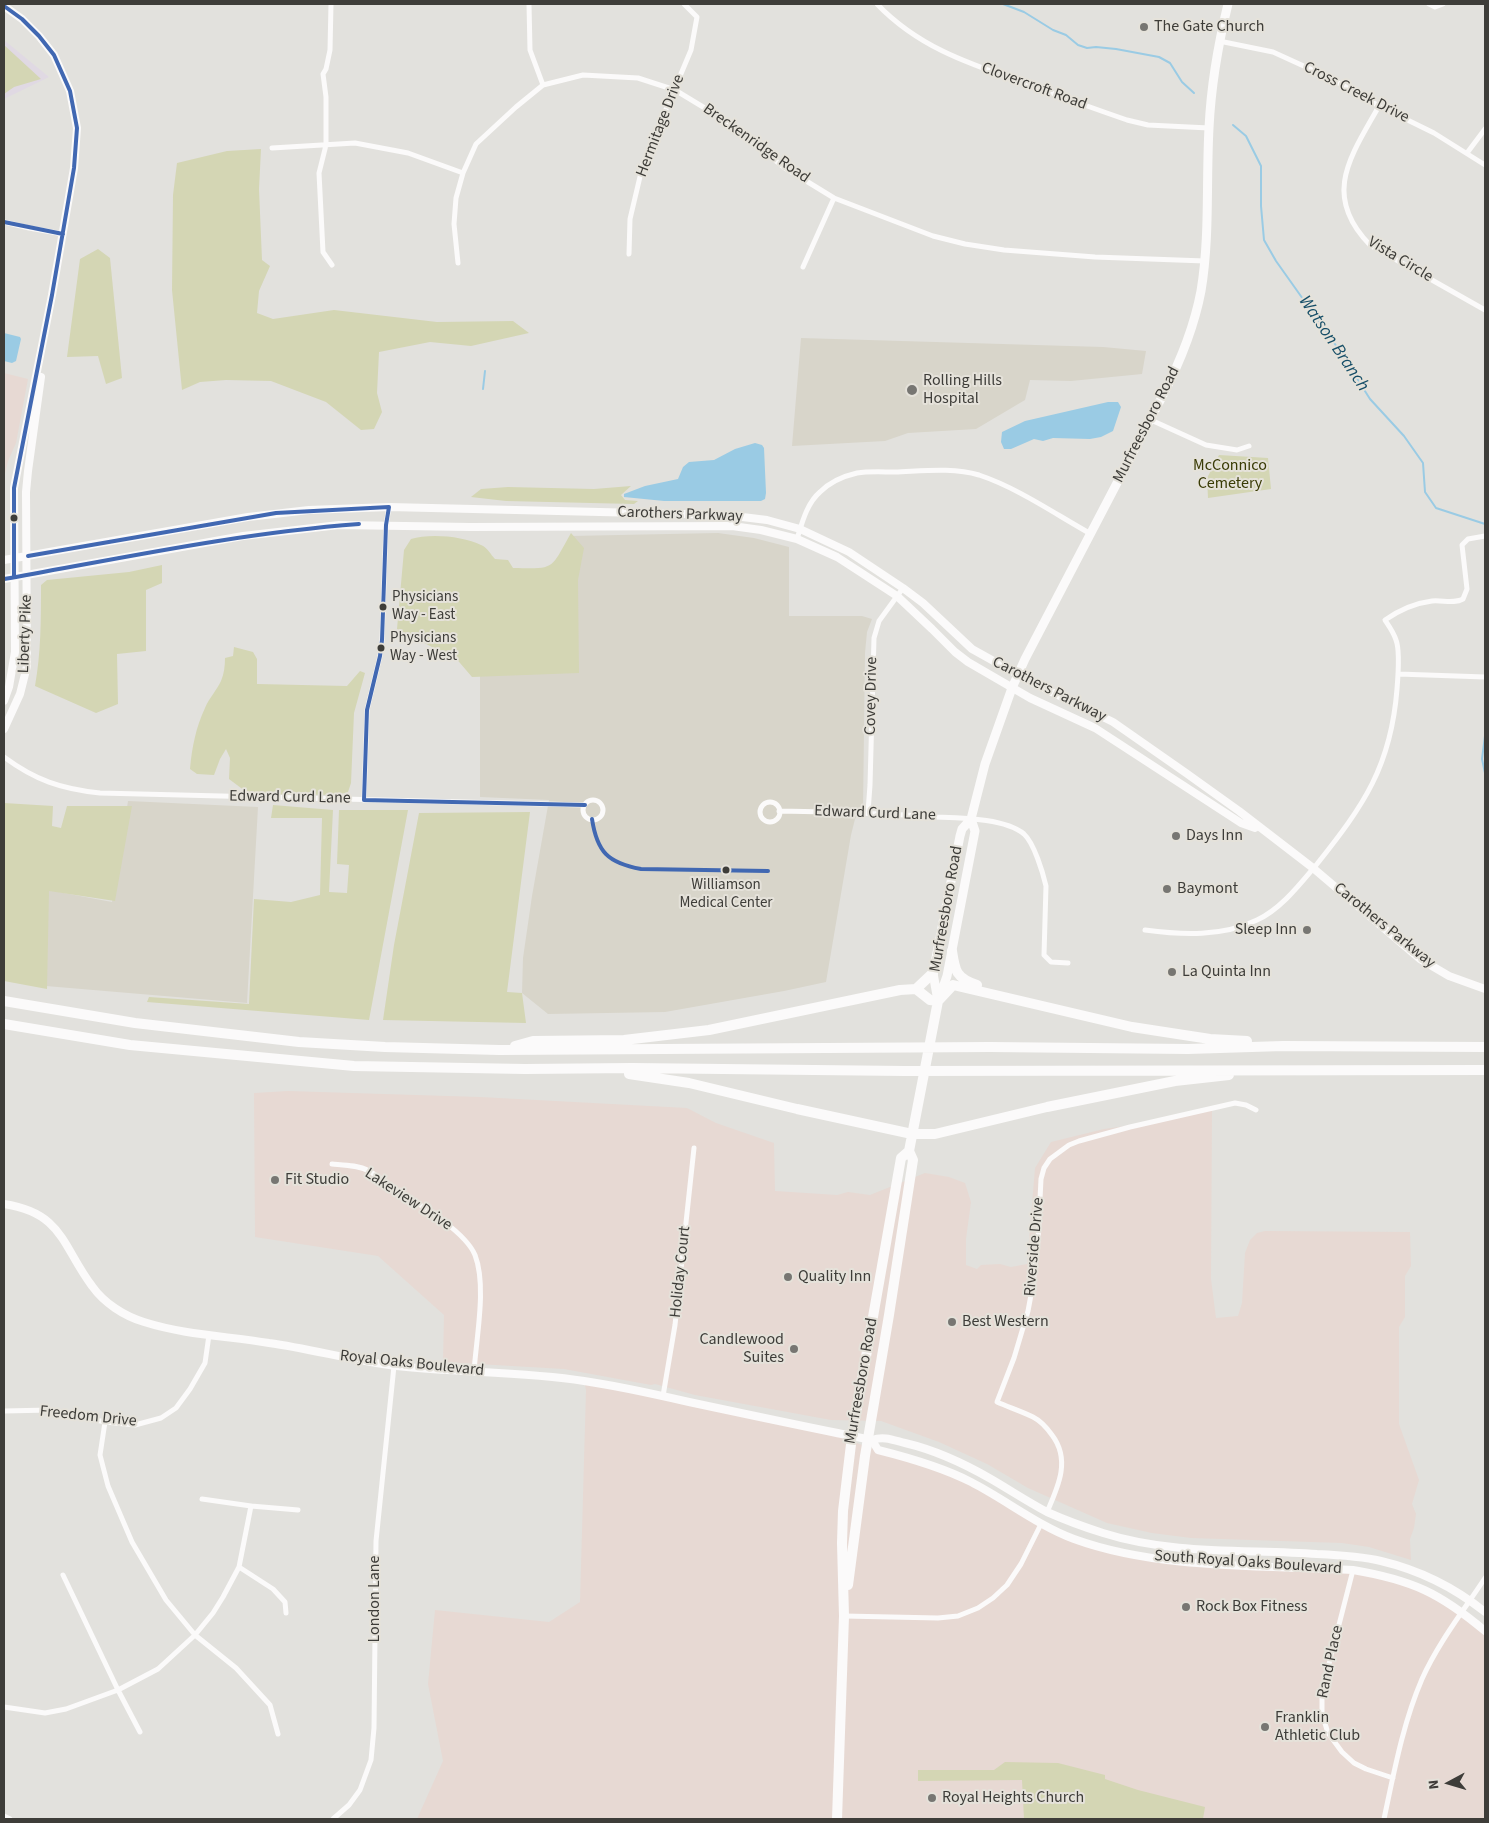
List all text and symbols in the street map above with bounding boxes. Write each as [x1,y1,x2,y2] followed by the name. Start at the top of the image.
[1154,17,1264,37] place label: The Gate Church
[1138,21,1150,33] marker: The Gate Church
[1300,58,1412,128] street label: Cross Creek Drive
[979,59,1089,115] street label: Clovercroft Road
[633,72,689,180] street label: Hermitage Drive
[699,100,813,188] street label: Breckenridge Road
[1364,233,1436,287] street label: Vista Circle
[1293,292,1373,396] water label: Watson Branch
[1109,364,1185,486] street label: Murfreesboro Road
[923,371,1002,409] place label: Rolling Hills Hospital
[905,383,919,397] marker: Rolling Hills Hospital
[1193,456,1267,494] park label: McConnico Cemetery
[617,503,743,527] street label: Carothers Parkway
[9,513,19,523] unlabelled marker
[392,589,458,624] place label: Physicians Way - East
[15,594,37,674] street label: Liberty Pike
[378,602,388,612] marker: Physicians Way - East
[390,630,457,665] place label: Physicians Way - West
[376,643,386,653] marker: Physicians Way - West
[989,653,1109,727] street label: Carothers Parkway
[862,657,882,735] street label: Covey Drive
[229,787,351,809] street label: Edward Curd Lane
[814,802,936,826] street label: Edward Curd Lane
[1186,826,1243,846] place label: Days Inn
[1170,830,1182,842] marker: Days Inn
[926,844,968,974] street label: Murfreesboro Road
[721,865,731,875] marker: Williamson Medical Center
[679,877,773,912] place label: Williamson Medical Center
[1177,879,1238,899] place label: Baymont
[1329,879,1439,973] street label: Carothers Parkway
[1161,883,1173,895] marker: Baymont
[1235,920,1297,940] place label: Sleep Inn
[1301,924,1313,936] marker: Sleep Inn
[1182,962,1271,982] place label: La Quinta Inn
[1166,966,1178,978] marker: La Quinta Inn
[361,1165,455,1235] street label: Lakeview Drive
[285,1170,349,1190] place label: Fit Studio
[269,1174,281,1186] marker: Fit Studio
[1021,1197,1049,1297] street label: Riverside Drive
[667,1225,695,1319] street label: Holiday Court
[798,1267,871,1287] place label: Quality Inn
[782,1271,794,1283] marker: Quality Inn
[962,1312,1049,1332] place label: Best Western
[841,1316,883,1446] street label: Murfreesboro Road
[946,1316,958,1328] marker: Best Western
[699,1330,784,1368] place label: Candlewood Suites
[788,1343,800,1355] marker: Candlewood Suites
[339,1347,485,1381] street label: Royal Oaks Boulevard
[38,1402,138,1432] street label: Freedom Drive
[1153,1547,1343,1579] street label: South Royal Oaks Boulevard
[365,1555,385,1643] street label: London Lane
[1196,1597,1308,1617] place label: Rock Box Fitness
[1180,1601,1192,1613] marker: Rock Box Fitness
[1314,1624,1348,1700] street label: Rand Place
[1275,1708,1360,1746] place label: Franklin Athletic Club
[1259,1721,1271,1733] marker: Franklin Athletic Club
[1424,1758,1474,1808] north arrow
[1424,1779,1445,1790] text: N
[942,1788,1084,1808] place label: Royal Heights Church
[926,1792,938,1804] marker: Royal Heights Church

